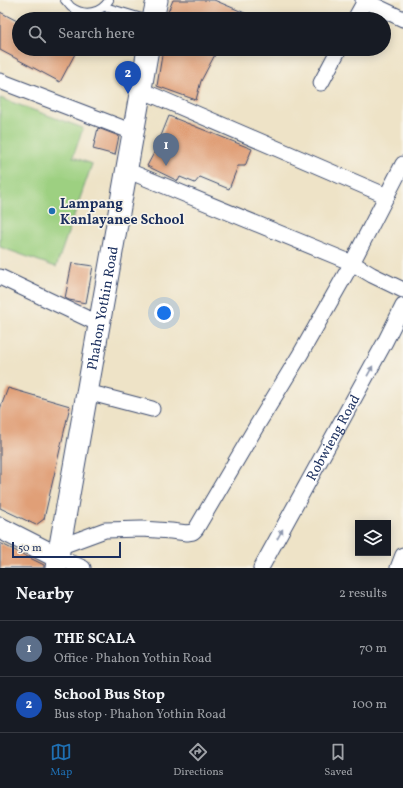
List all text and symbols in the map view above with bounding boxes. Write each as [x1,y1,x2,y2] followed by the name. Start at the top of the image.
[12,12,391,56] search box
[26,23,48,45] icon: search
[58,24,135,45] text: Search here
[115,61,141,94] pin: 2
[153,133,179,166] pin: 1
[60,195,184,230] place label: Lampang Kanlayanee School
[47,206,57,216] marker: Lampang Kanlayanee School
[83,245,124,372] street label: Phahon Yothin Road
[154,303,174,323] your location
[366,365,373,377] one-way arrow
[303,391,365,485] street label: Robwieng Road
[355,520,391,556] map controls
[355,520,391,556] button: layers
[277,528,283,540] one-way arrow
[12,540,121,559] scale bar
[18,541,42,556] text: 50 m
[16,583,74,606] text: Nearby
[339,585,387,603] text: 2 results
[54,629,136,650] text: THE SCALA
[26,640,32,658] text: 1
[359,640,387,658] text: 70 m
[54,650,212,668] text: Office · Phahon Yothin Road
[54,685,165,706] text: School Bus Stop
[26,696,32,714] text: 2
[352,696,387,714] text: 100 m
[54,706,226,724] text: Bus stop · Phahon Yothin Road
[50,741,72,780] tab: Map
[173,741,224,780] tab: Directions
[324,741,353,780] tab: Saved

